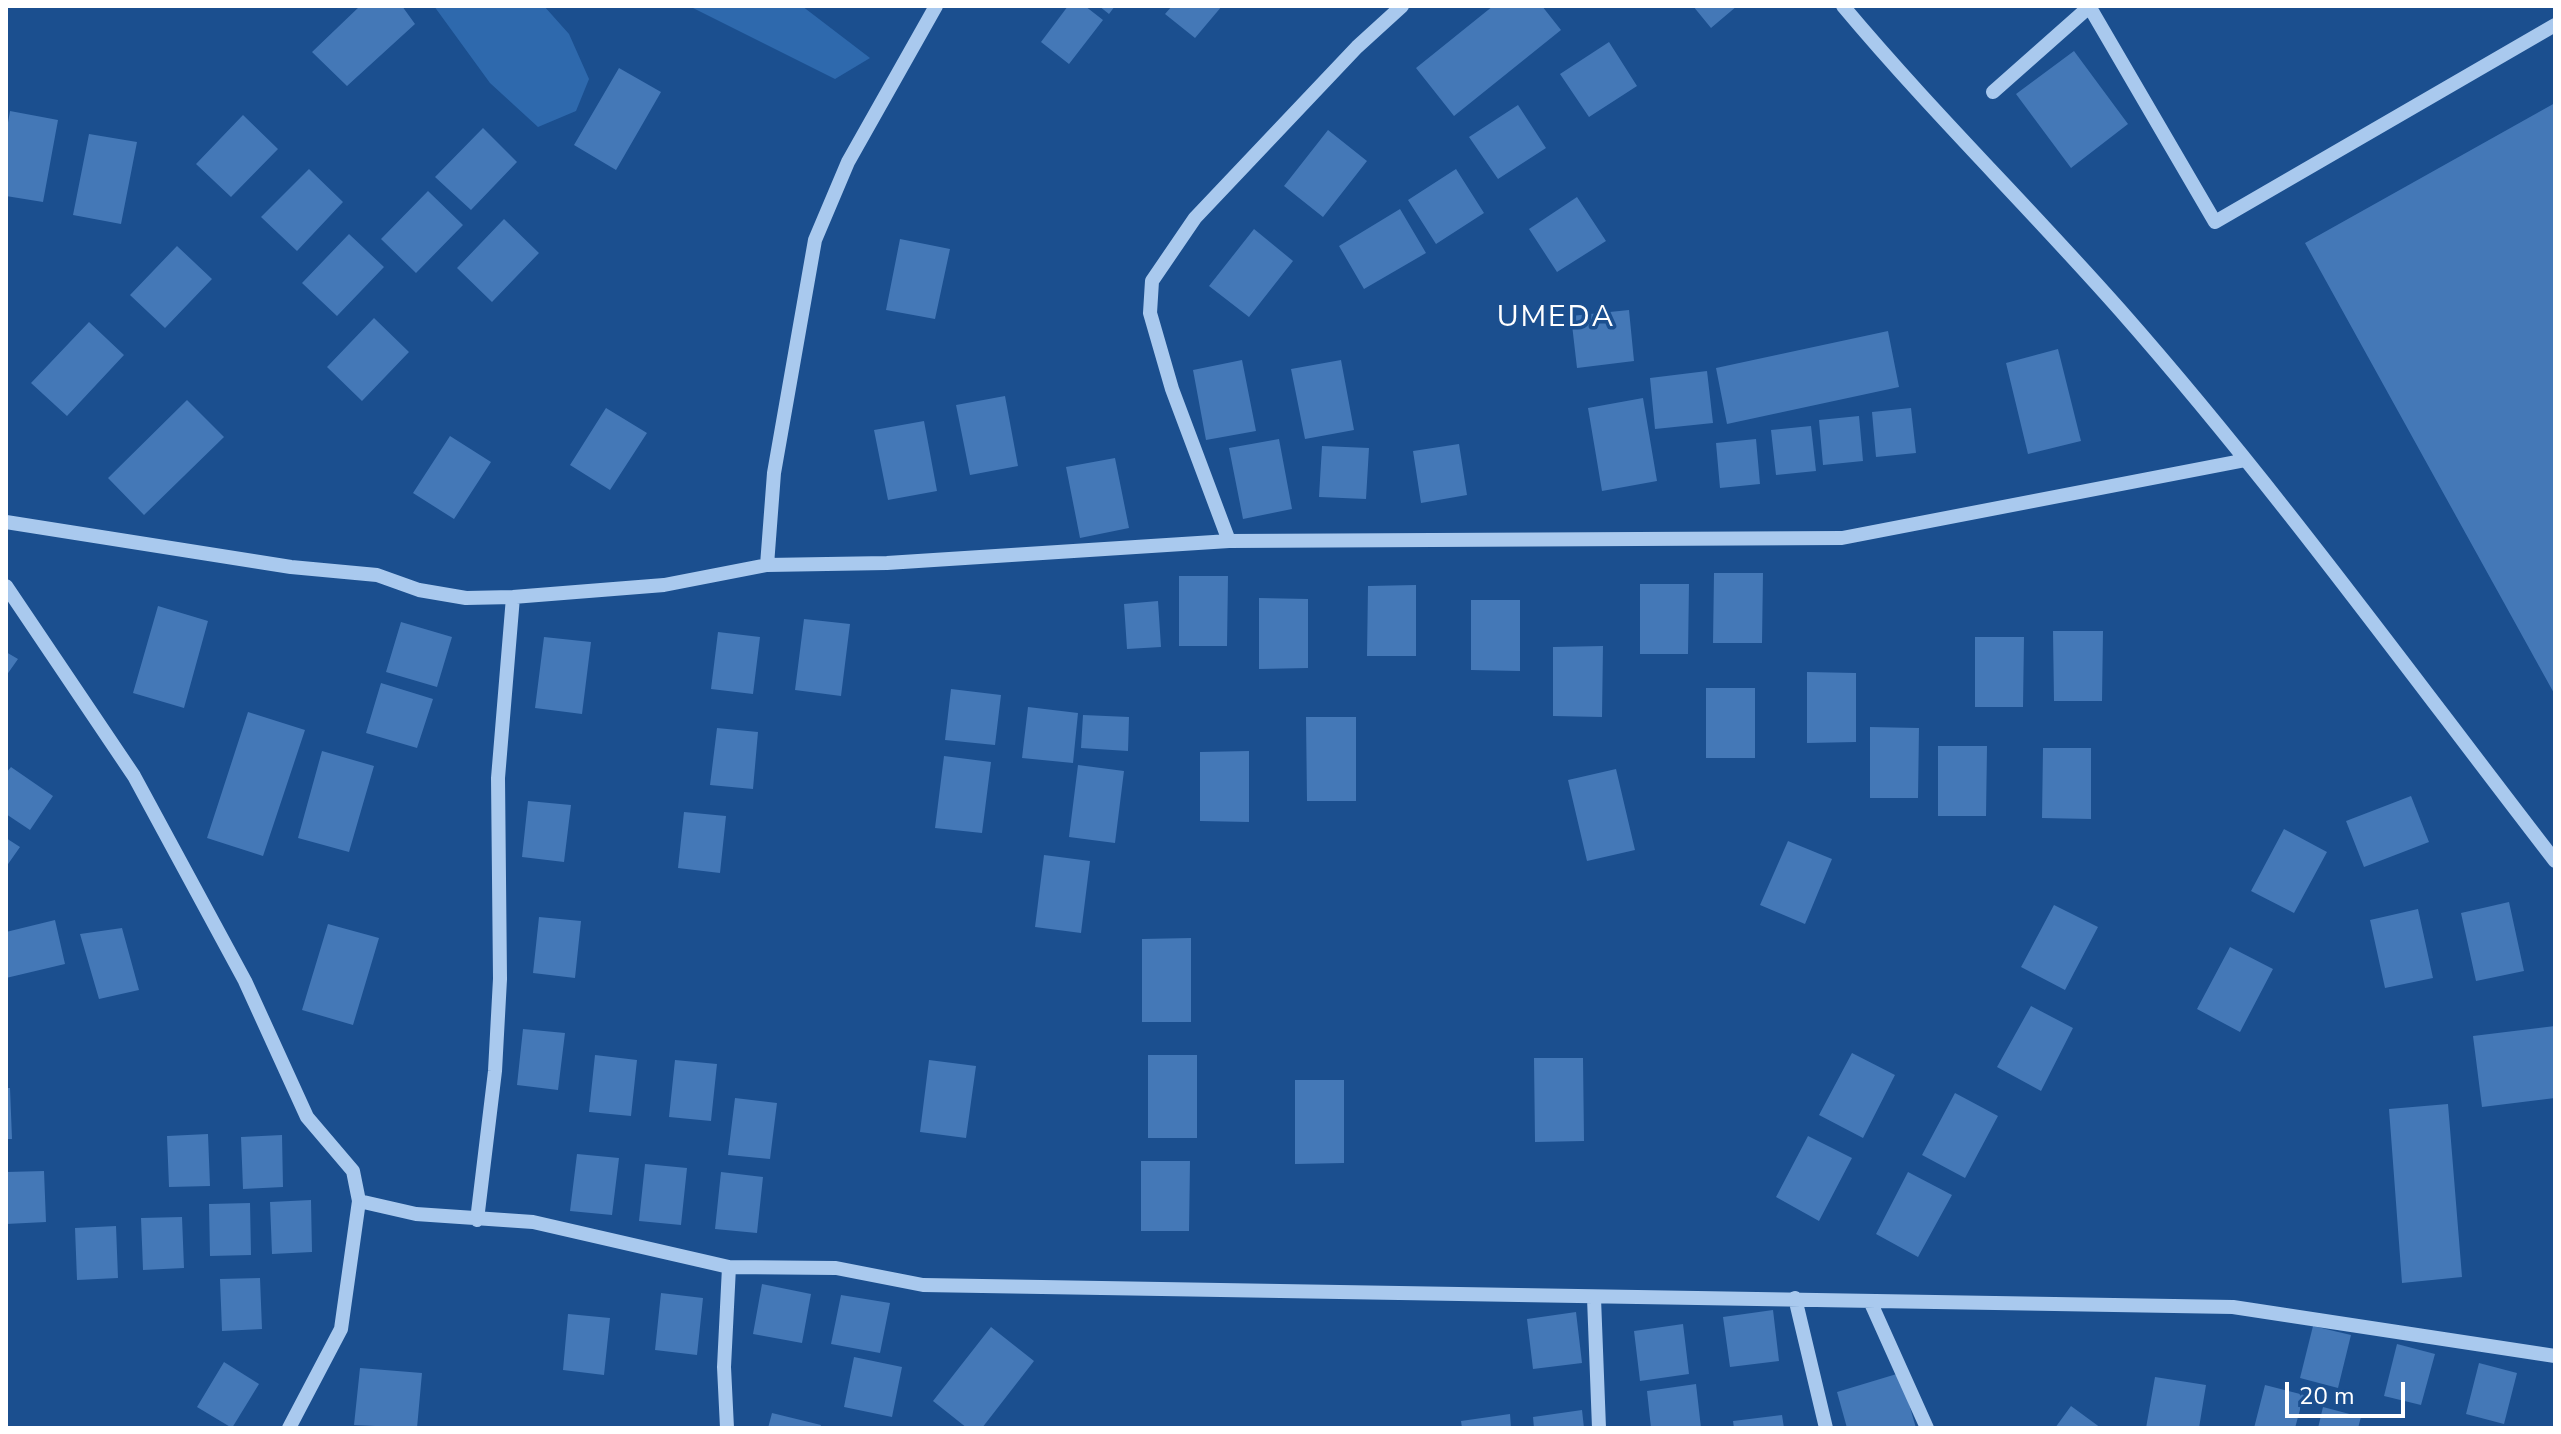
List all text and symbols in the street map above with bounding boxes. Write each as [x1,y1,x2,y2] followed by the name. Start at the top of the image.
[1497,301,1615,337] district label: UMEDA
[2289,1366,2409,1416] scale bar
[2299,1380,2355,1412] text: 20 m

